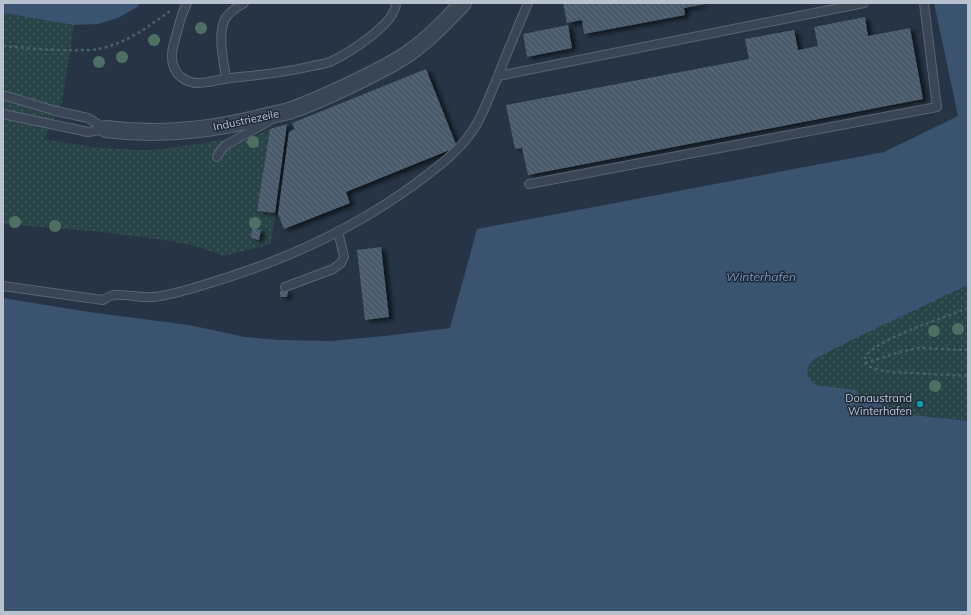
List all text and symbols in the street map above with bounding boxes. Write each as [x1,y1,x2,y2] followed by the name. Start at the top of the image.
[212,106,280,134] street label: Industriezeile
[726,269,796,284] water label: Winterhafen
[845,391,912,418] place label: Donaustrand Winterhafen
[915,399,925,409] marker: Donaustrand Winterhafen

